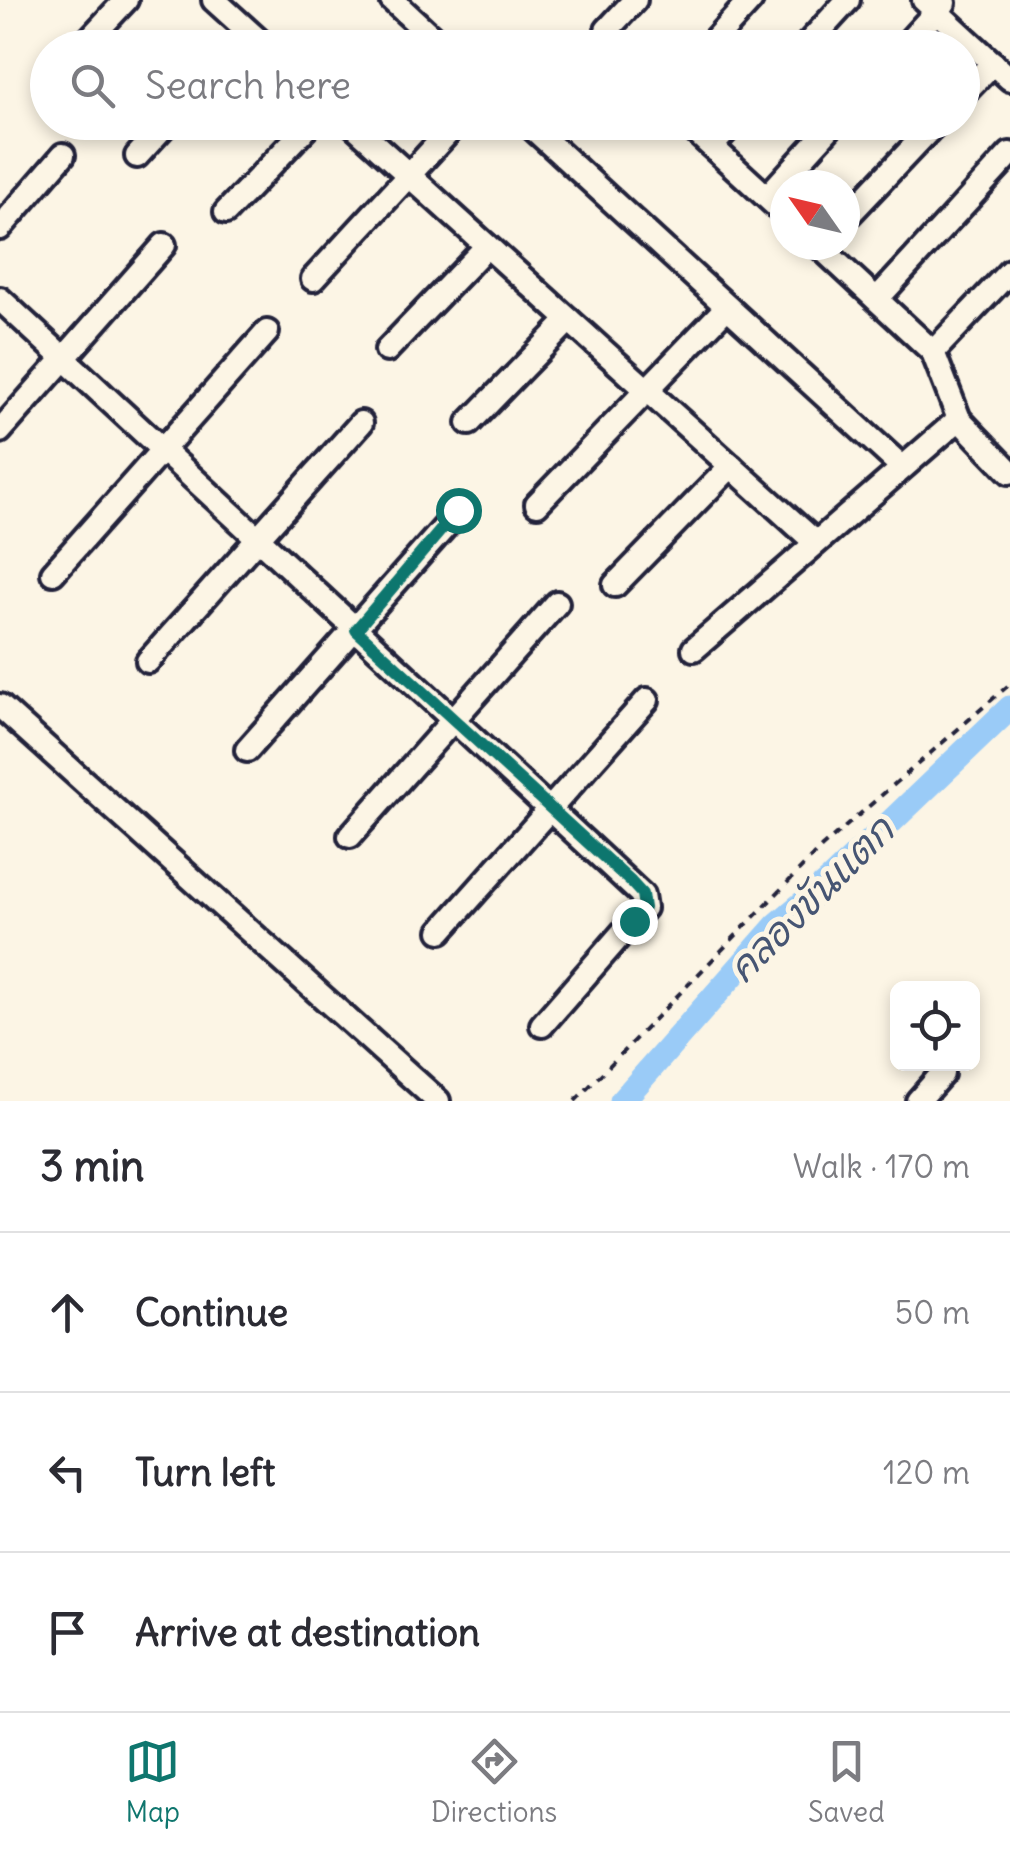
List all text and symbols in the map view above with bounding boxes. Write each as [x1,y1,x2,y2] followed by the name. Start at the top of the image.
[30,30,980,140] search box
[65,58,120,113] icon: search
[145,62,351,109] text: Search here
[770,170,860,260] north arrow
[436,488,482,534] route start
[718,805,905,992] water label: คลองขันแตก
[612,899,658,945] route end
[890,981,980,1071] map controls
[890,981,980,1071] button: locate
[40,1140,144,1192] text: 3 min
[793,1146,970,1187] text: Walk · 170 m
[40,1285,95,1340] icon: ahead
[135,1289,288,1336] text: Continue
[895,1292,970,1333] text: 50 m
[40,1445,95,1500] icon: left
[135,1449,275,1496] text: Turn left
[883,1452,970,1493] text: 120 m
[40,1605,95,1660] icon: arrive
[135,1609,480,1656] text: Arrive at destination
[125,1734,180,1830] tab: Map
[431,1734,557,1830] tab: Directions
[808,1734,885,1830] tab: Saved

